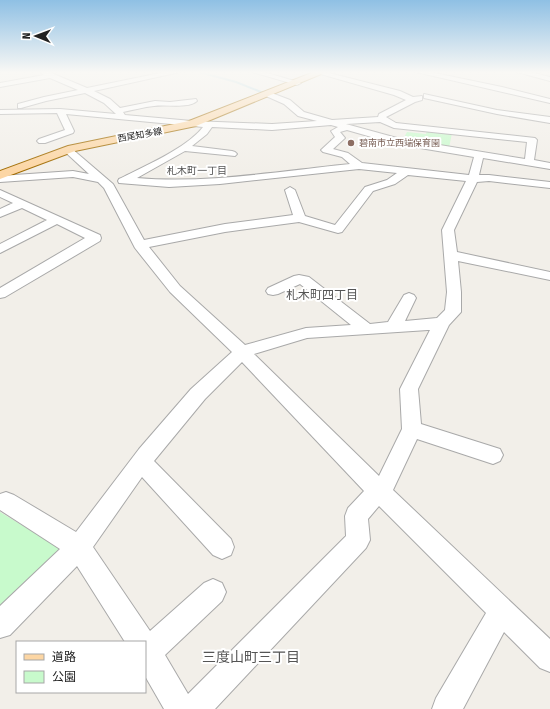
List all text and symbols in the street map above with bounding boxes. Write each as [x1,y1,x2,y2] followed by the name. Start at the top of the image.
[16,16,56,56] north arrow
[20,32,33,39] text: N
[117,126,164,144] street label: 西尾知多線
[346,138,356,148] marker: 碧南市立西端保育園
[359,138,440,148] place label: 碧南市立西端保育園
[167,165,227,177] district label: 札木町一丁目
[286,288,358,302] district label: 札木町四丁目
[16,641,146,693] legend
[202,649,300,666] district label: 三度山町三丁目
[52,650,76,664] text: 道路
[52,670,76,684] text: 公園

